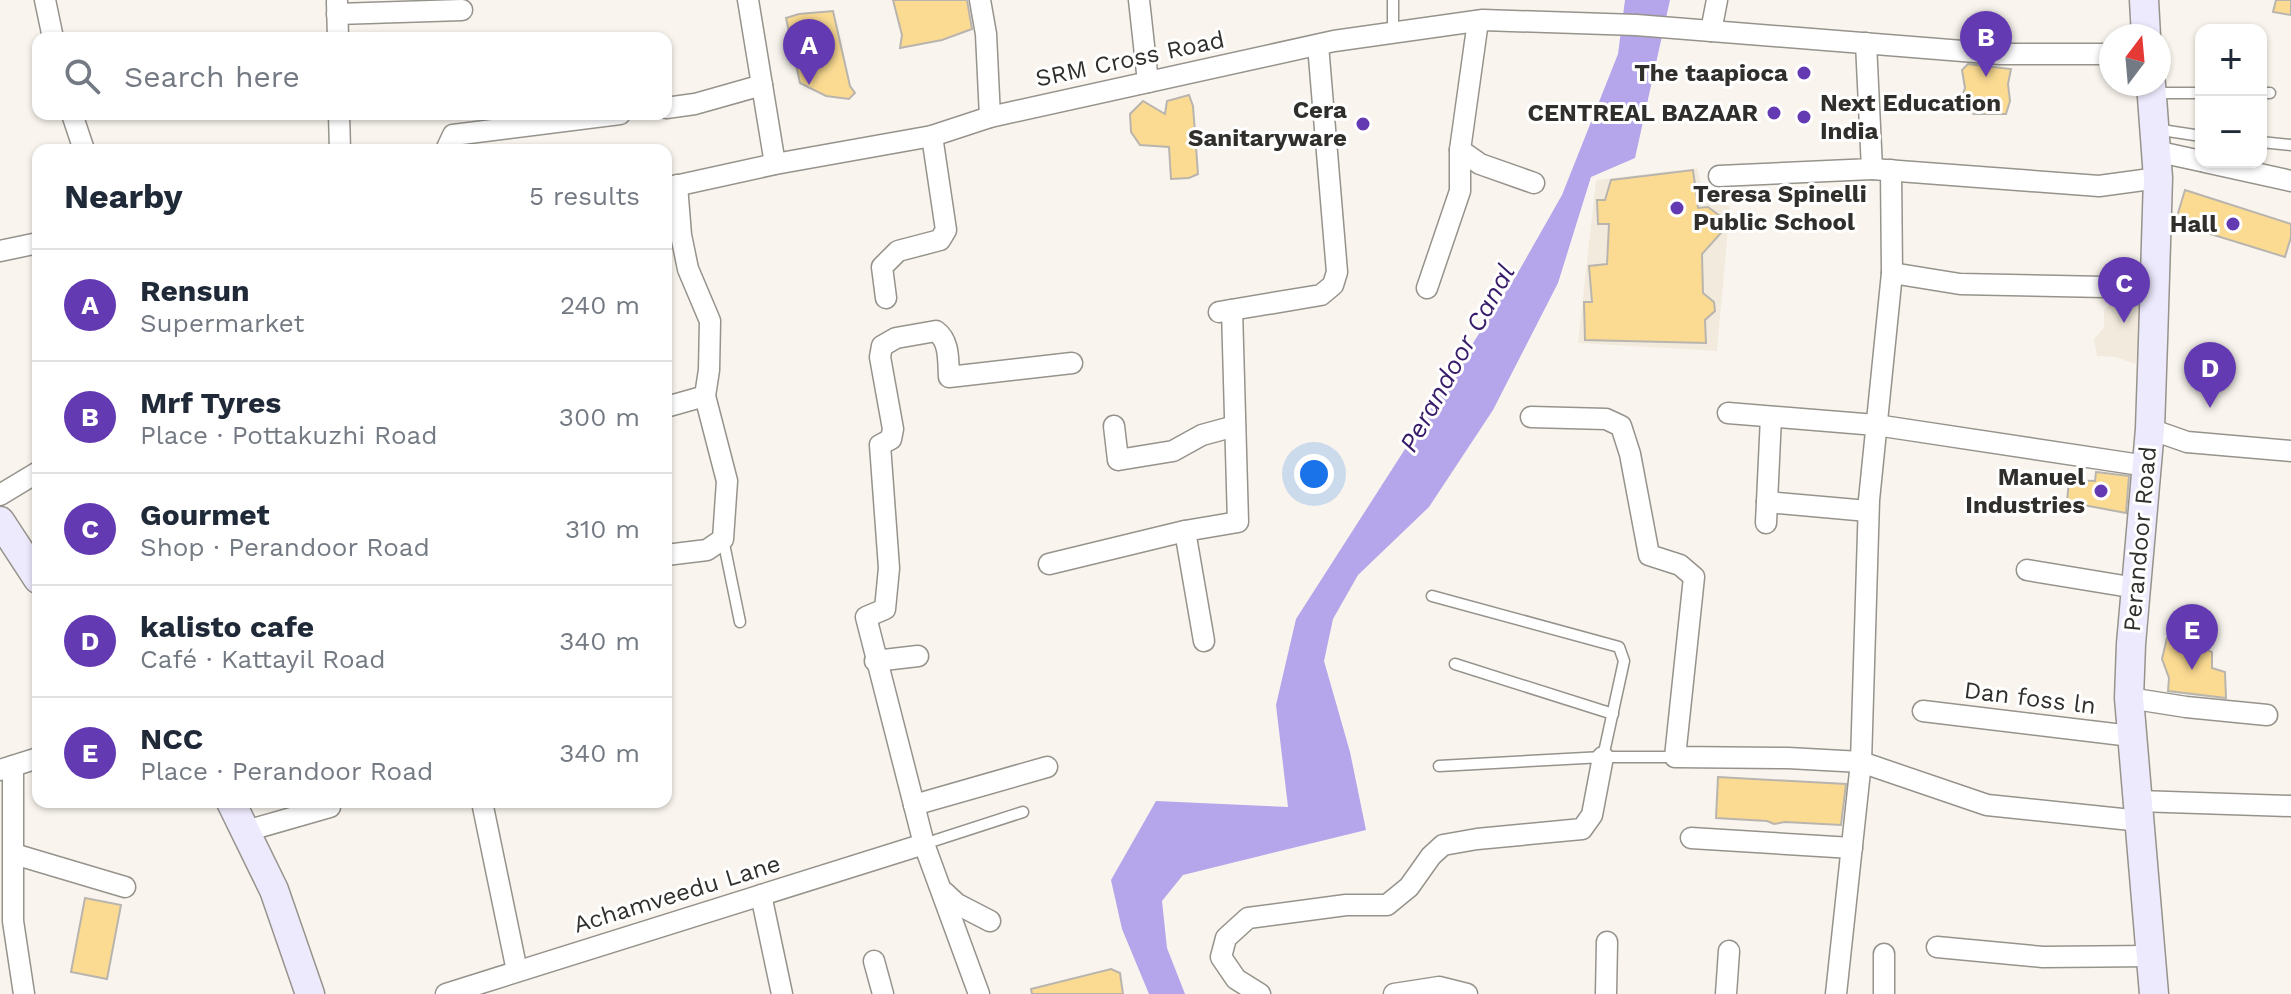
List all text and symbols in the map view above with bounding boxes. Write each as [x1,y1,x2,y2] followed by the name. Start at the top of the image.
[1960,11,2012,77] pin: B
[783,19,835,85] pin: A
[2099,24,2171,96] north arrow
[2195,24,2267,168] map controls
[2195,24,2267,96] button: +
[1033,25,1227,93] street label: SRM Cross Road
[32,32,672,120] search box
[60,54,104,98] icon: search
[124,59,300,94] text: Search here
[1634,59,1788,87] place label: The taapioca
[1795,64,1813,82] marker: The taapioca
[1820,89,2001,145] place label: Next Education India
[1188,96,1347,152] place label: Cera Sanitaryware
[2195,96,2267,168] button: −
[1528,99,1758,127] place label: CENTREAL BAZAAR
[1765,104,1783,122] marker: CENTREAL BAZAAR
[1795,108,1813,126] marker: Next Education India
[1354,115,1372,133] marker: Cera Sanitaryware
[64,176,183,216] text: Nearby
[1693,180,1867,236] place label: Teresa Spinelli Public School
[529,181,640,211] text: 5 results
[1668,199,1686,217] marker: Teresa Spinelli Public School
[2170,210,2217,238] place label: Hall
[2224,215,2242,233] marker: Hall
[2098,257,2150,323] pin: C
[1393,259,1521,457] water label: Perandoor Canal
[140,273,250,308] text: Rensun
[81,290,99,320] text: A
[560,290,640,320] text: 240 m
[140,308,304,338] text: Supermarket
[2184,342,2236,408] pin: D
[140,385,281,420] text: Mrf Tyres
[81,402,99,432] text: B
[559,402,640,432] text: 300 m
[140,420,438,450] text: Place · Pottakuzhi Road
[2118,445,2162,633] street label: Perandoor Road
[1294,454,1334,494] your location
[1965,463,2085,519] place label: Manuel Industries
[2092,482,2110,500] marker: Manuel Industries
[140,497,270,532] text: Gourmet
[81,514,99,544] text: C
[565,514,640,544] text: 310 m
[140,532,430,562] text: Shop · Perandoor Road
[2166,604,2218,670] pin: E
[140,609,314,644] text: kalisto cafe
[81,626,99,656] text: D
[559,626,640,656] text: 340 m
[140,644,386,674] text: Café · Kattayil Road
[1962,676,2098,720] street label: Dan foss ln
[140,721,203,756] text: NCC
[82,738,98,768] text: E
[559,738,640,768] text: 340 m
[140,756,433,786] text: Place · Perandoor Road
[570,849,784,939] street label: Achamveedu Lane

